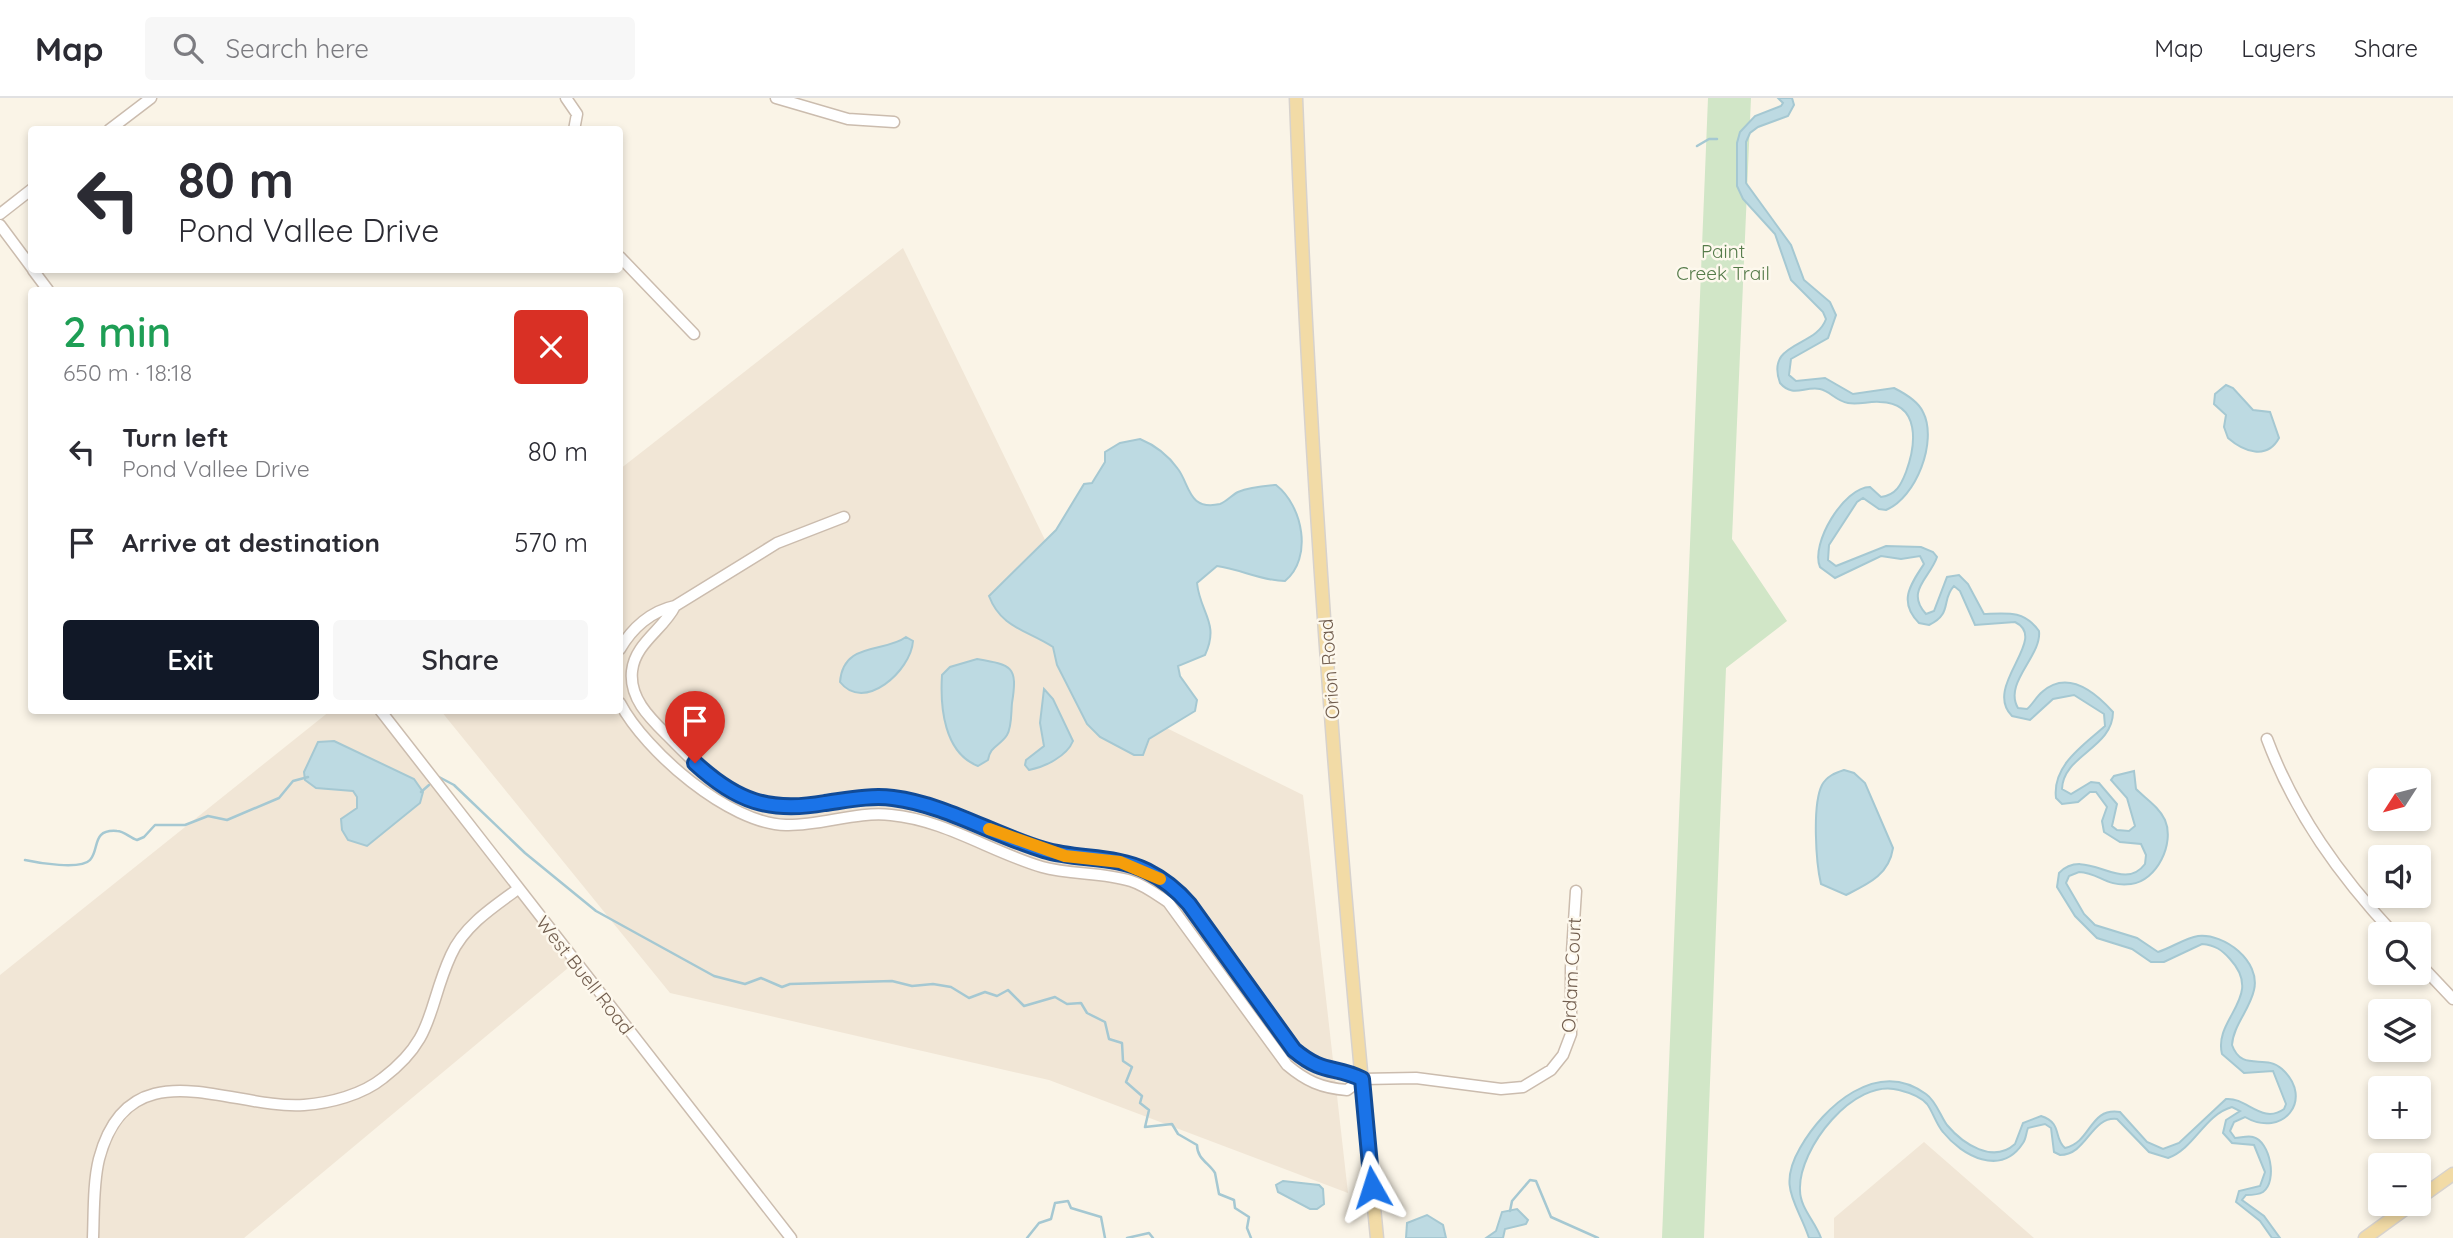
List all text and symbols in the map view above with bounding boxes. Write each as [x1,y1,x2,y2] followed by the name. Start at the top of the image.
[145,17,635,80] search box
[35,28,103,69] text: Map
[169,29,207,67] icon: search
[225,32,369,65] text: Search here
[2154,33,2203,63] text: Map
[2241,33,2316,63] text: Layers
[2354,33,2418,63] text: Share
[178,149,294,210] text: 80 m
[63,154,154,245] icon: left
[178,210,439,250] text: Pond Vallee Drive
[1676,239,1770,285] park label: Paint Creek Trail
[63,305,171,358] text: 2 min
[514,310,588,384] button: close
[63,358,192,387] text: 650 m · 18:18
[122,421,229,454] text: Turn left
[63,433,101,471] icon: left
[528,435,588,468] text: 80 m
[122,454,310,483] text: Pond Vallee Drive
[63,524,101,562] icon: arrive
[122,526,380,559] text: Arrive at destination
[514,526,588,559] text: 570 m
[1314,618,1344,720] street label: Orion Road
[63,620,319,700] button: Exit
[333,620,588,700] button: Share
[665,691,725,763] pin
[676,702,714,740] icon: arrive
[2368,768,2431,831] north arrow
[2368,768,2431,1216] map controls
[2368,845,2431,908] button: sound
[531,911,639,1039] street label: West Buell Road
[1556,917,1586,1033] street label: Ordam Court
[2368,922,2431,985] button: search
[2368,999,2431,1062] button: layers
[2368,1076,2431,1139] button: +
[1335,1150,1409,1224] position arrow
[2368,1153,2431,1216] button: −

